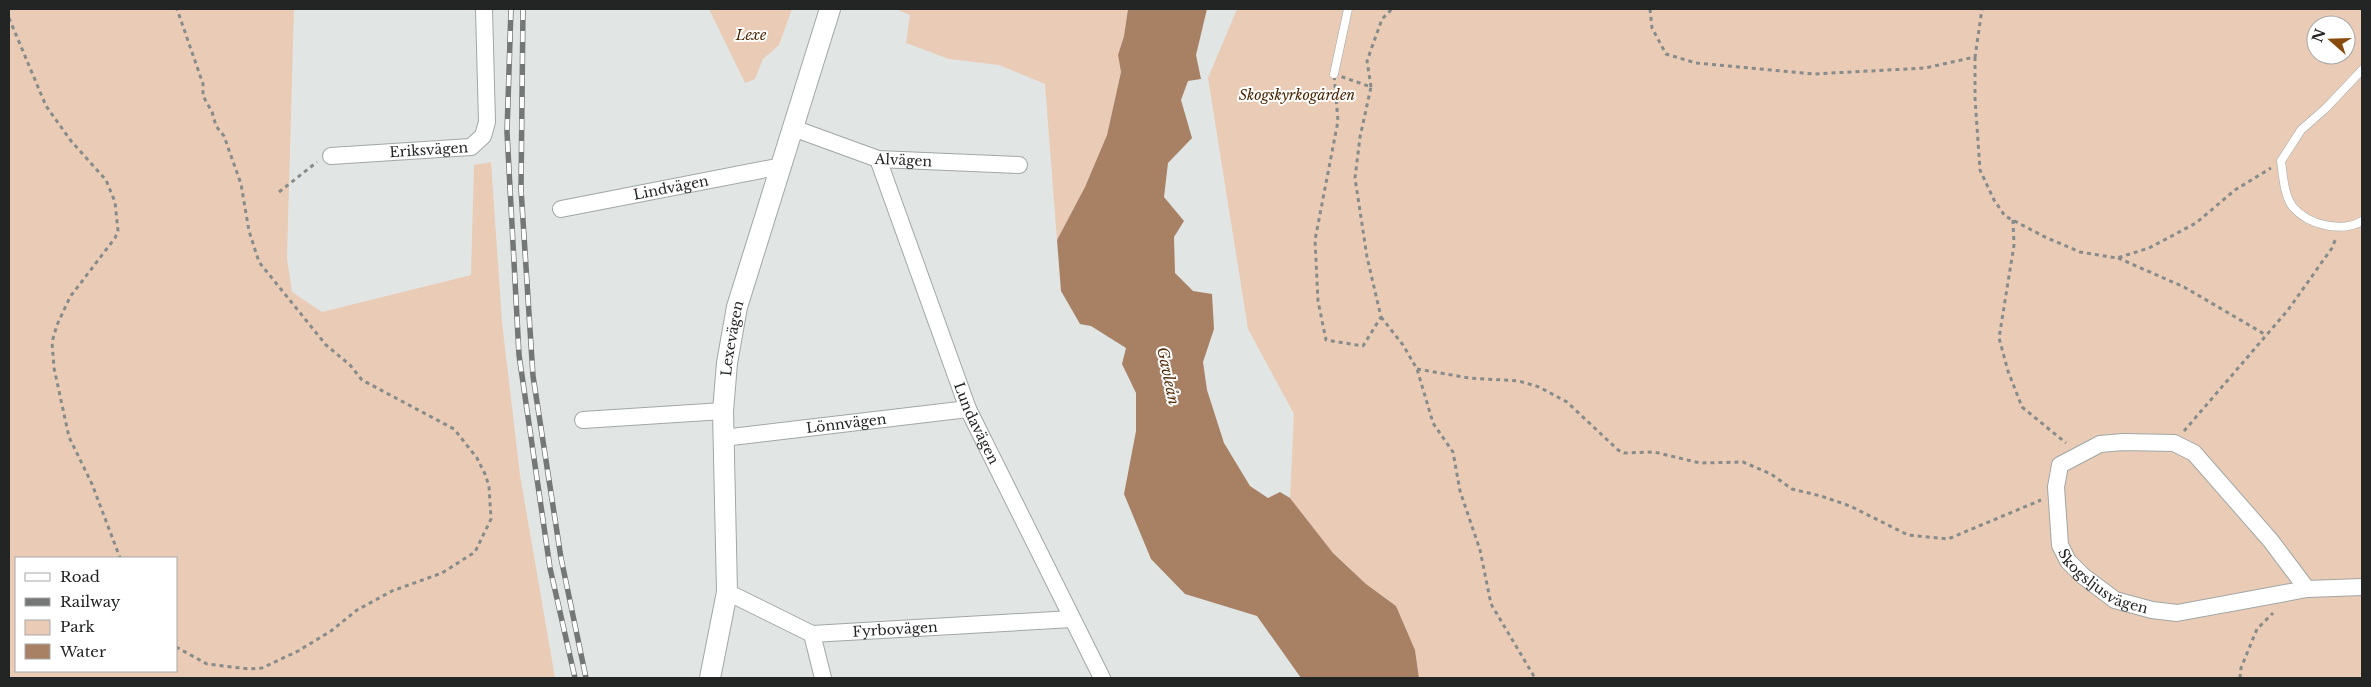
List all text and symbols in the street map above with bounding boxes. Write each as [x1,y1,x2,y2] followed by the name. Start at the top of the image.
[2306,15,2356,65] north arrow
[735,26,767,44] park label: Lexe
[2308,26,2329,45] text: N
[1239,86,1355,104] park label: Skogskyrkogården
[389,138,469,161] street label: Eriksvägen
[873,150,933,170] street label: Alvägen
[632,171,710,204] street label: Lindvägen
[717,298,748,377] street label: Lexevägen
[1153,345,1184,407] water label: Gavleån
[950,380,1003,467] street label: Lundavägen
[805,410,888,437] street label: Lönnvägen
[2054,546,2150,618] street label: Skogsljusvägen
[15,557,178,672] legend
[60,567,100,586] text: Road
[60,592,121,611] text: Railway
[60,617,96,636] text: Park
[852,618,938,641] street label: Fyrbovägen
[59,642,107,661] text: Water

